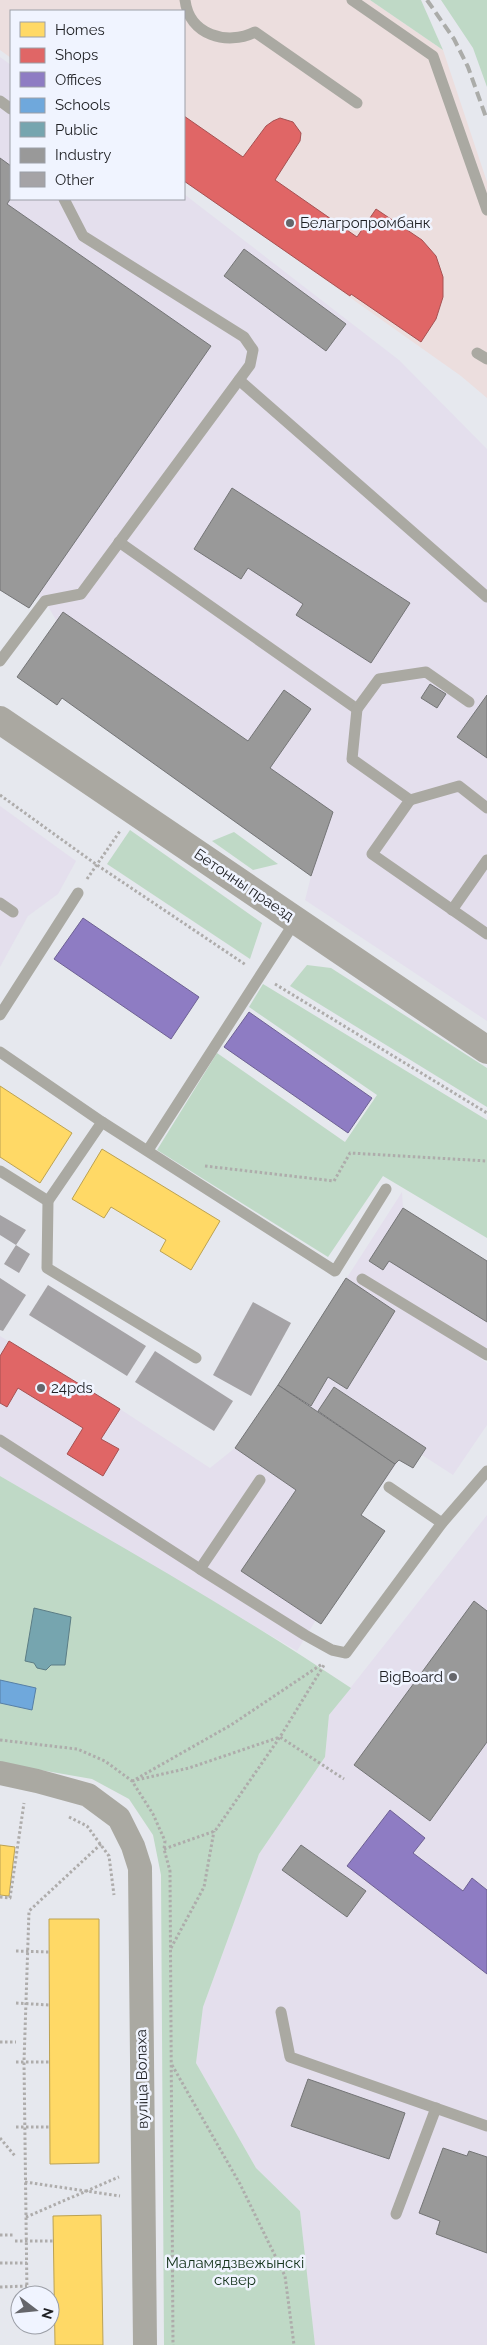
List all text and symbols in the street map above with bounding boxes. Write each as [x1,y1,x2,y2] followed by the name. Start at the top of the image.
[10,10,185,200] legend
[55,21,105,39] text: Homes
[55,46,98,64] text: Shops
[55,71,102,89] text: Offices
[55,96,110,114] text: Schools
[55,121,98,139] text: Public
[55,146,111,164] text: Industry
[55,171,95,189] text: Other
[300,214,431,232] place label: Белагропромбанк
[284,217,296,229] marker: Белагропромбанк
[191,845,298,925] street label: Бетонны праезд
[51,1379,93,1397] place label: 24pds
[35,1382,47,1394] marker: 24pds
[379,1668,443,1686] place label: BigBoard
[447,1671,459,1683] marker: BigBoard
[132,2029,152,2129] street label: вуліца Волаха
[166,2254,304,2289] park label: Маламядзвежынскі сквер
[10,2285,60,2335] north arrow
[38,2306,57,2321] text: N

